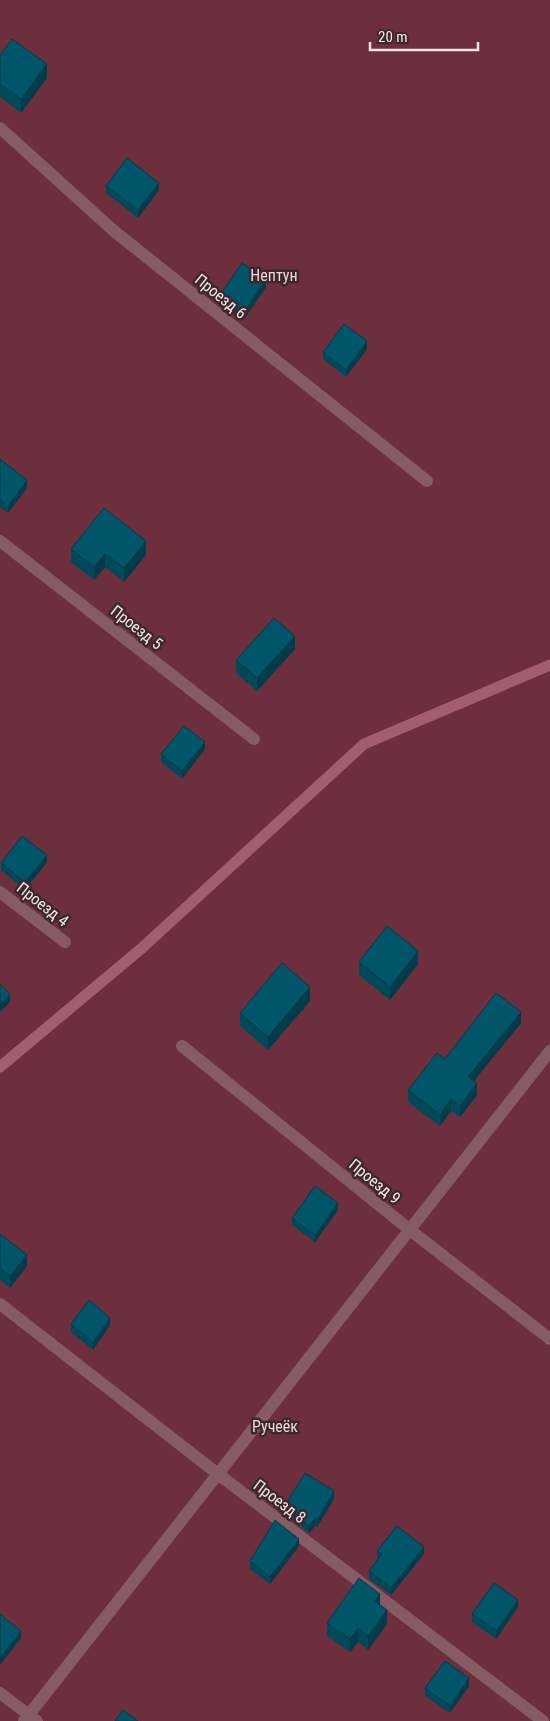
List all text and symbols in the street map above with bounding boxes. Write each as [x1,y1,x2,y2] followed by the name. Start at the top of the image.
[370,20,478,52] scale bar
[378,28,408,46] text: 20 m
[250,266,298,285] park label: Нептун
[191,270,250,323] street label: Проезд 6
[107,601,167,654] street label: Проезд 5
[13,878,73,931] street label: Проезд 4
[345,1155,404,1208] street label: Проезд 9
[252,1417,298,1436] park label: Ручеёк
[250,1476,310,1527] street label: Проезд 8

